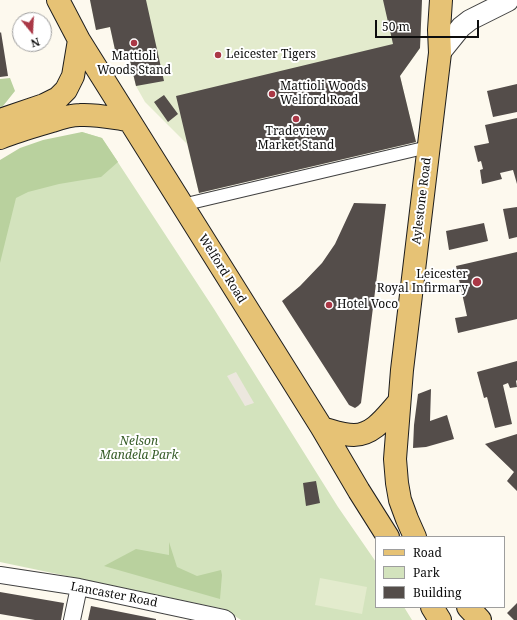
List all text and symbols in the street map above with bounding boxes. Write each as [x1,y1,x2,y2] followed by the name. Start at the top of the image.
[12,12,52,52] north arrow
[377,12,481,38] scale bar
[382,18,410,35] text: 50 m
[29,34,42,51] text: N
[129,38,139,48] marker: Mattioli Woods Stand
[226,48,316,62] place label: Leicester Tigers
[97,50,171,78] place label: Mattioli Woods Stand
[213,50,223,60] marker: Leicester Tigers
[280,80,366,108] place label: Mattioli Woods Welford Road
[267,89,277,99] marker: Mattioli Woods Welford Road
[291,114,301,124] marker: Tradeview Market Stand
[258,125,334,153] place label: Tradeview Market Stand
[410,157,434,245] street label: Aylestone Road
[195,232,249,306] street label: Welford Road
[377,268,468,296] place label: Leicester Royal Infirmary
[471,276,483,288] marker: Leicester Royal Infirmary
[337,298,398,312] place label: Hotel Voco
[324,300,334,310] marker: Hotel Voco
[100,435,178,463] park label: Nelson Mandela Park
[375,536,505,608] legend
[413,544,442,561] text: Road
[413,564,440,581] text: Park
[69,580,159,610] street label: Lancaster Road
[413,584,461,601] text: Building

